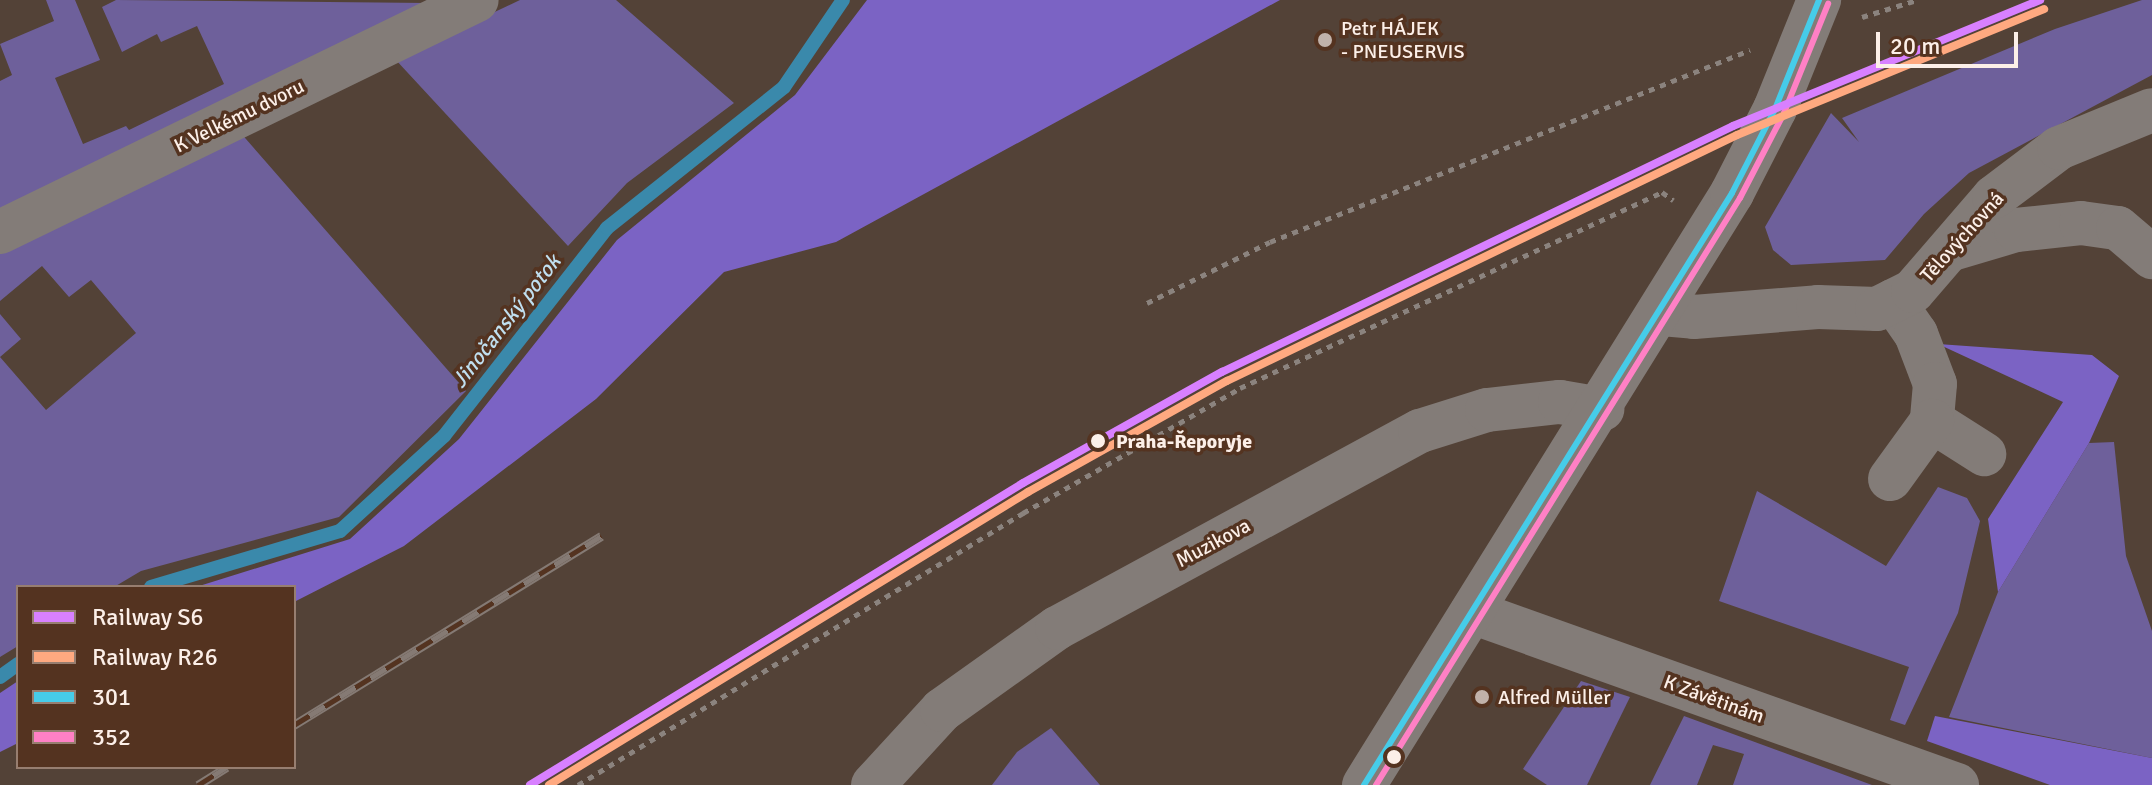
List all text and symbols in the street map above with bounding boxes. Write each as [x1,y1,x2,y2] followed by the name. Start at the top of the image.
[1341,16,1465,63] place label: Petr HÁJEK - PNEUSERVIS
[1880,16,2022,66] scale bar
[1316,31,1334,49] marker: Petr HÁJEK - PNEUSERVIS
[1890,31,1940,61] text: 20 m
[170,74,308,158] street label: K Velkému dvoru
[1915,187,2009,287] street label: Tělovýchovná
[446,249,566,393] water label: Jinočanský potok
[1116,429,1252,453] place label: Praha-Řeporyje
[1087,430,1109,452] marker: Praha-Řeporyje
[1172,514,1254,572] street label: Muzikova
[16,585,296,769] legend
[92,602,204,632] text: Railway S6
[92,642,218,672] text: Railway R26
[1660,670,1768,728] street label: K Závětinám
[92,682,131,712] text: 301
[1498,685,1611,709] place label: Alfred Müller
[1473,688,1491,706] marker: Alfred Müller
[92,722,131,752] text: 352
[1386,749,1402,765] unlabelled marker

